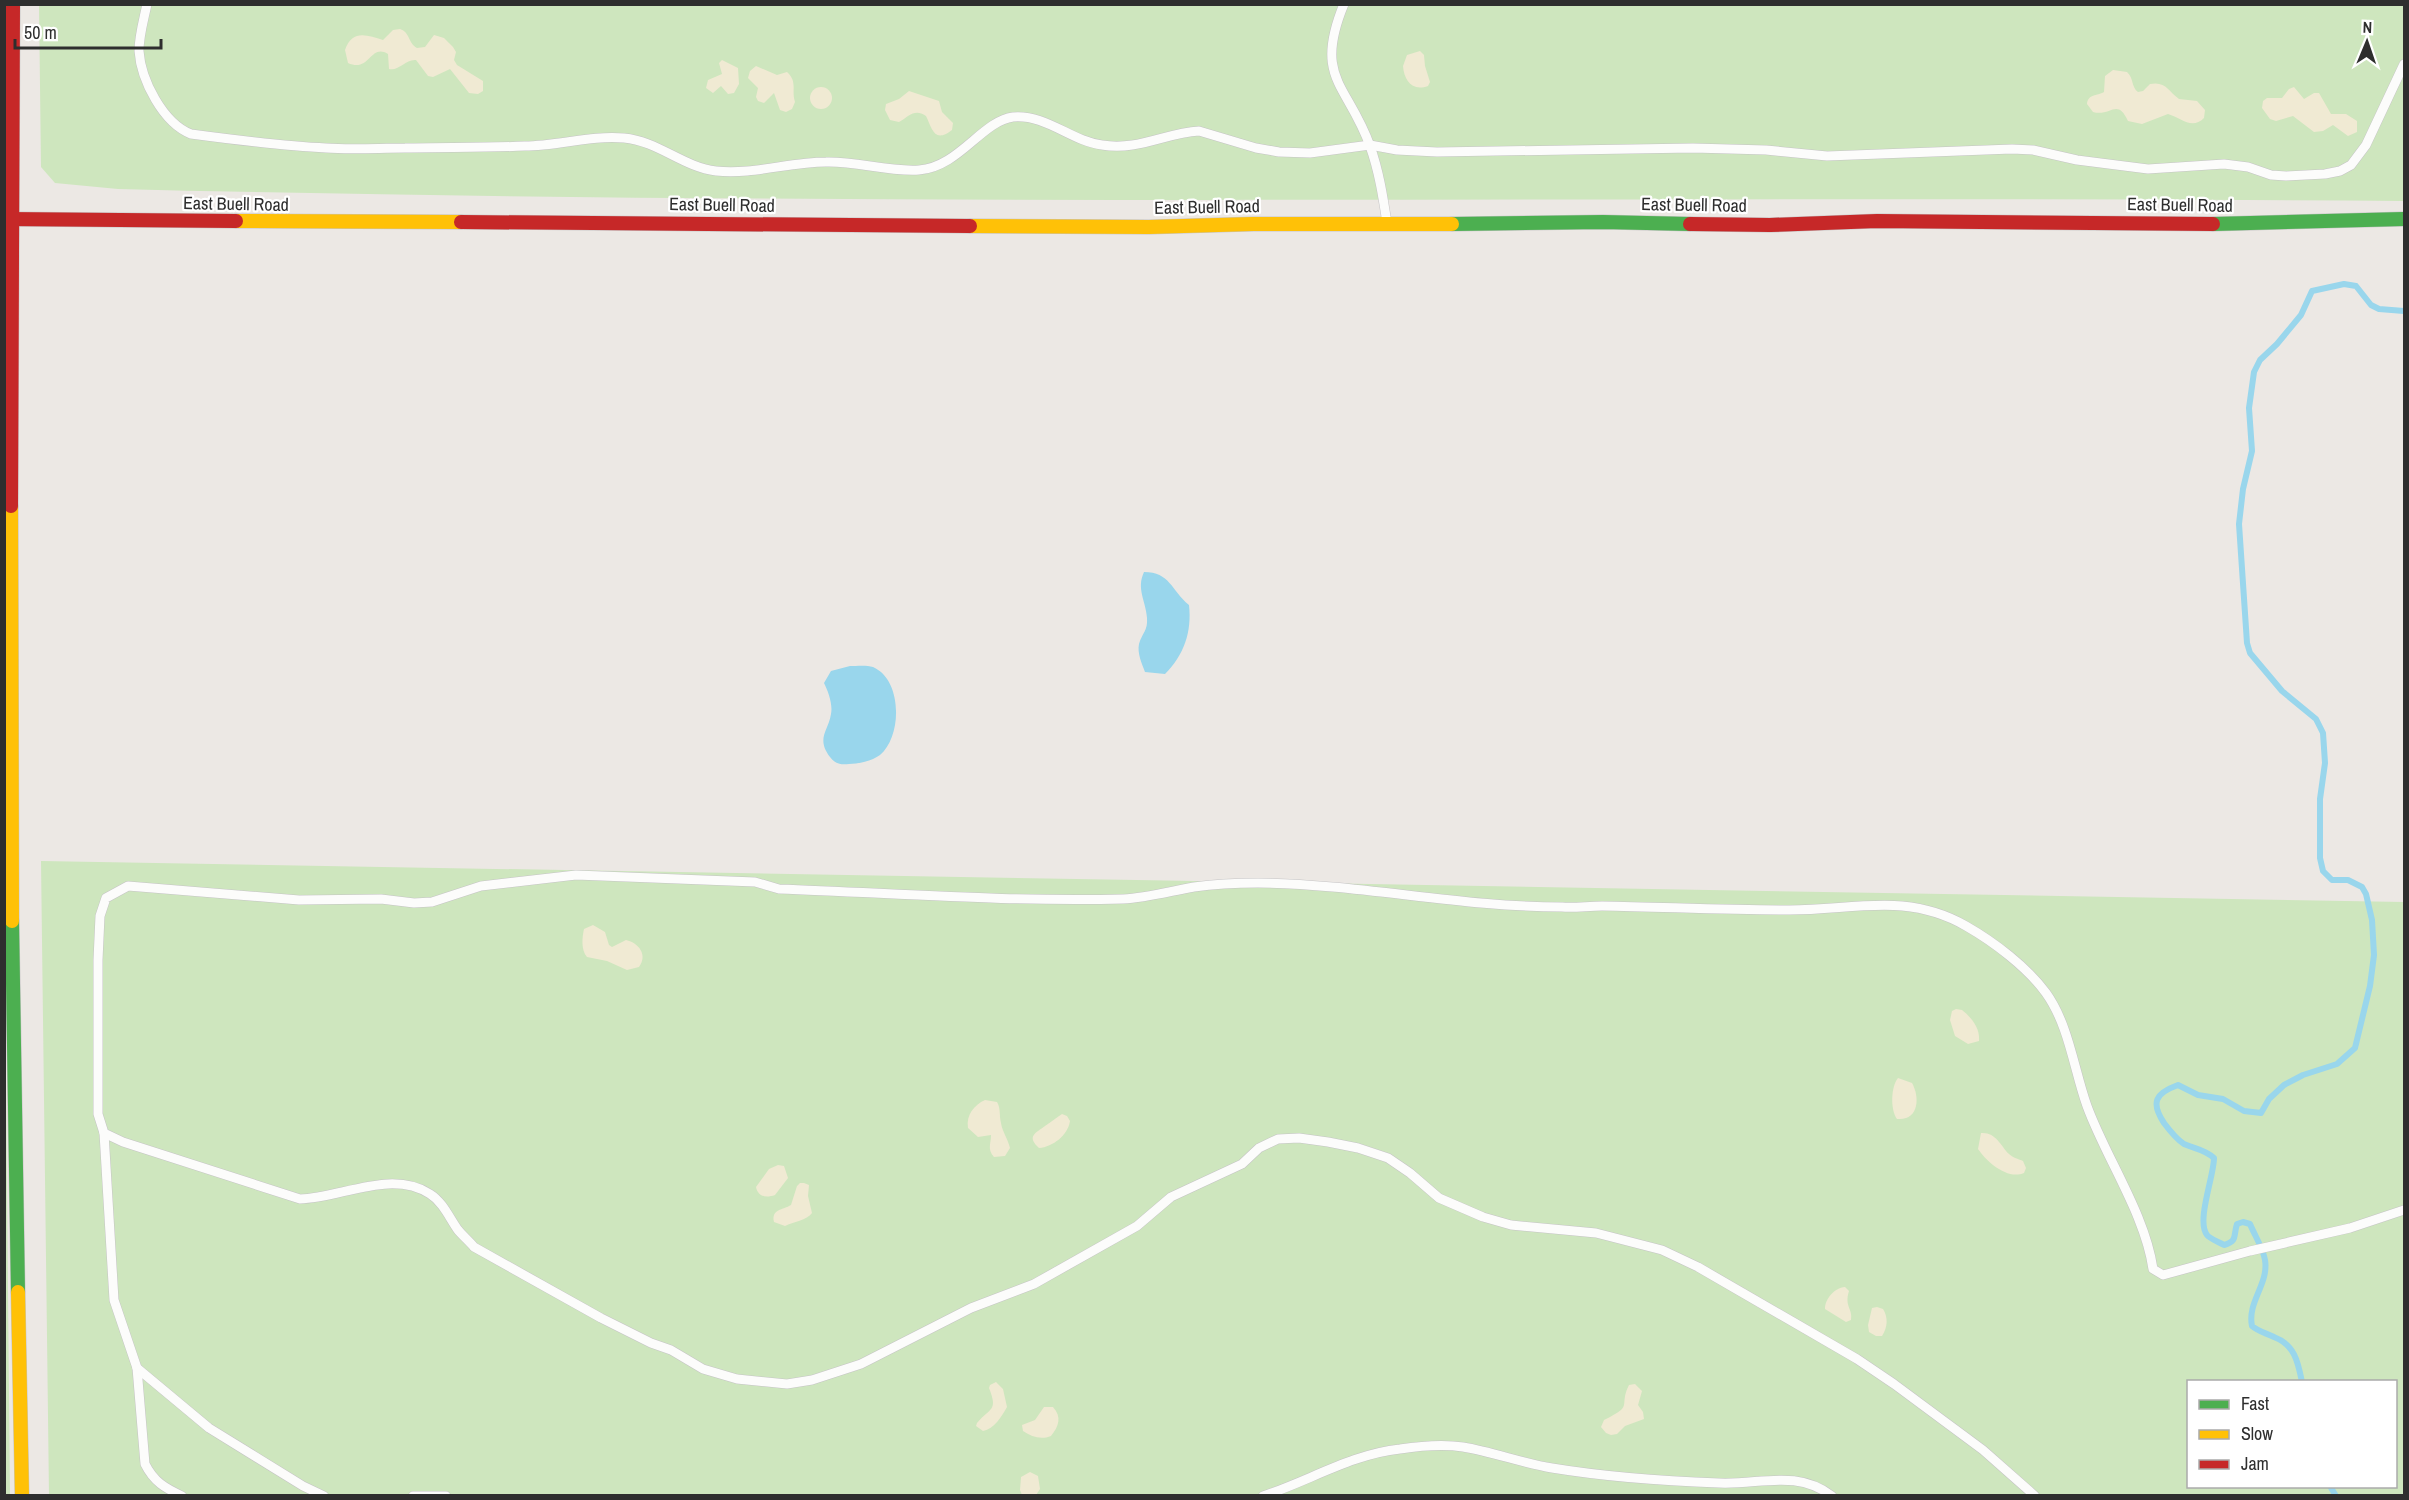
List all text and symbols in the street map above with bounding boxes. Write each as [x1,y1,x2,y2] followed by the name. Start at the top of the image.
[15,12,160,50] scale bar
[2337,12,2397,72] north arrow
[2362,16,2373,38] text: N
[24,20,57,45] text: 50 m
[183,190,289,217] street label: East Buell Road
[669,191,775,218] street label: East Buell Road
[1641,191,1747,218] street label: East Buell Road
[2127,191,2233,218] street label: East Buell Road
[1154,193,1260,220] street label: East Buell Road
[2187,1380,2397,1488] legend
[2241,1391,2269,1416] text: Fast
[2241,1421,2273,1446] text: Slow
[2241,1451,2269,1476] text: Jam

